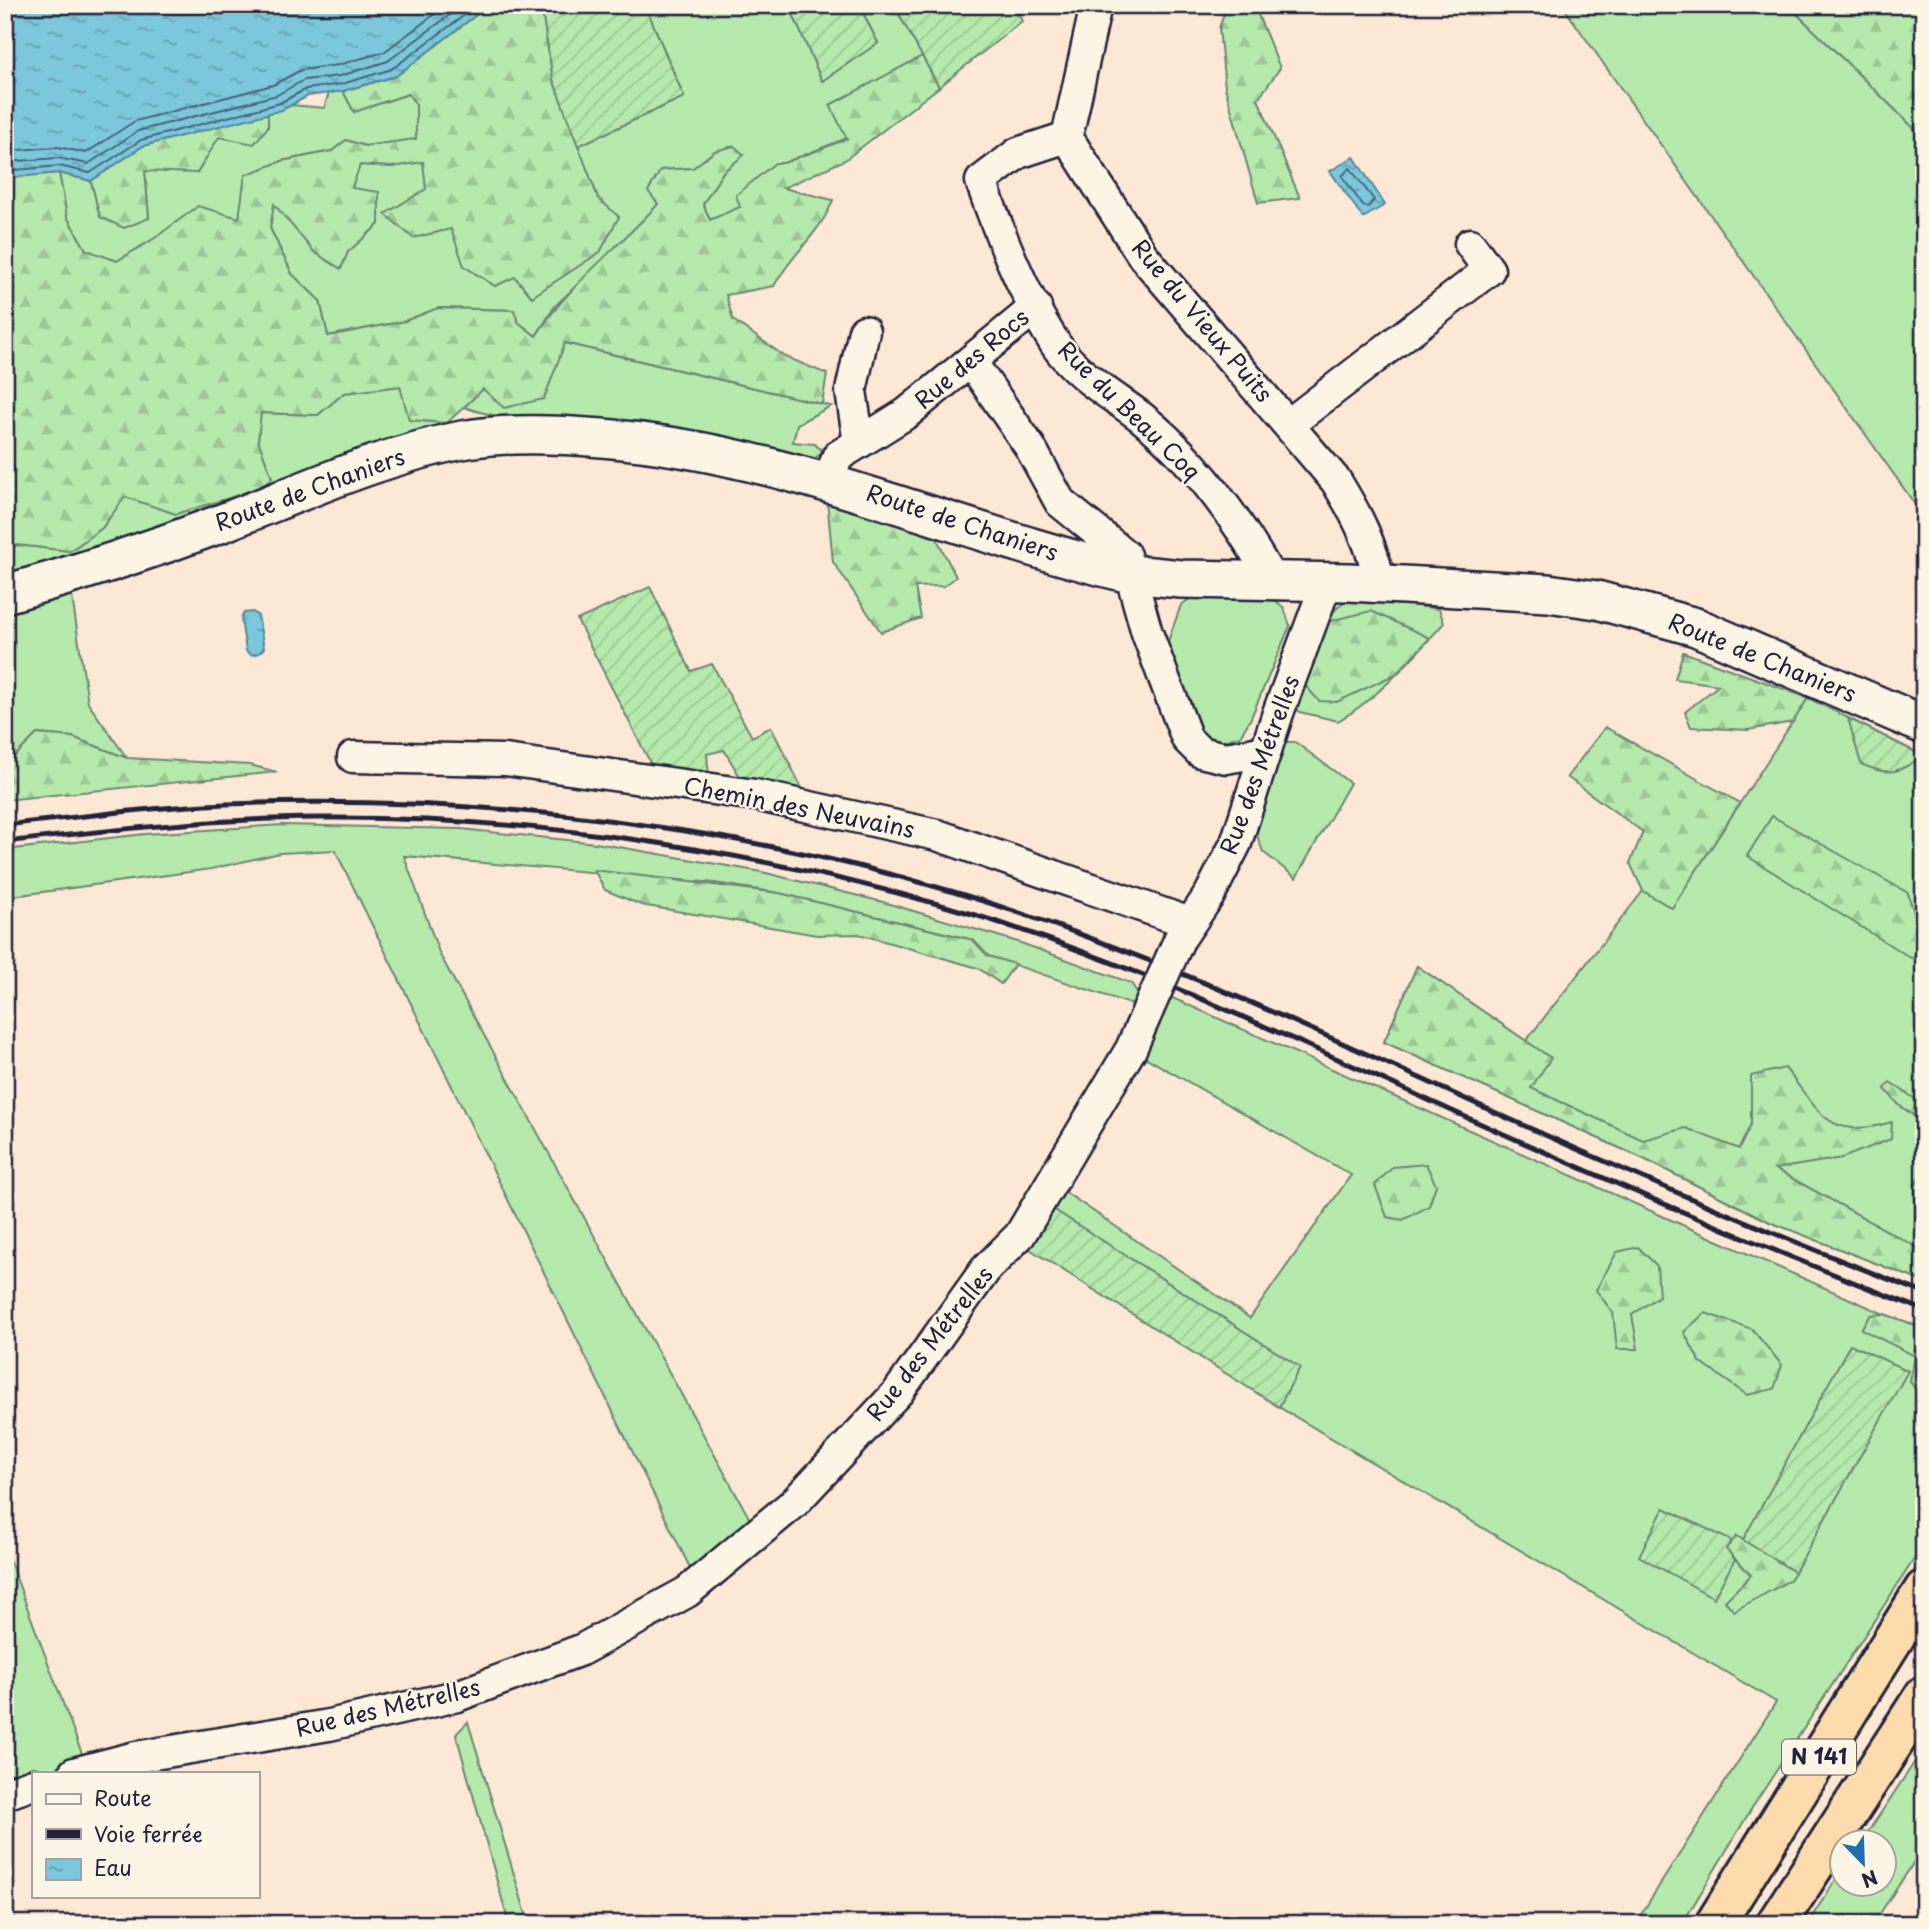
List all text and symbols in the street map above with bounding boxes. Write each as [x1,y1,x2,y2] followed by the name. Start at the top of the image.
[1124,231,1282,409] street label: Rue du Vieux Puits
[906,299,1036,416] street label: Rue des Rocs
[1051,332,1209,487] street label: Rue du Beau Coq
[210,438,409,539] street label: Route de Chaniers
[862,474,1063,569] street label: Route de Chaniers
[1663,603,1862,710] street label: Route de Chaniers
[1210,670,1307,859] street label: Rue des Métrelles
[681,767,918,846] street label: Chemin des Neuvains
[857,1258,1001,1428] street label: Rue des Métrelles
[292,1668,483,1745] street label: Rue des Métrelles
[1782,1740,1856,1774] road number: N 141
[32,1772,259,1898] legend
[94,1781,152,1813] text: Route
[94,1817,203,1849] text: Voie ferrée
[1828,1828,1898,1898] north arrow
[94,1851,132,1883] text: Eau
[1858,1864,1882,1895] text: N

